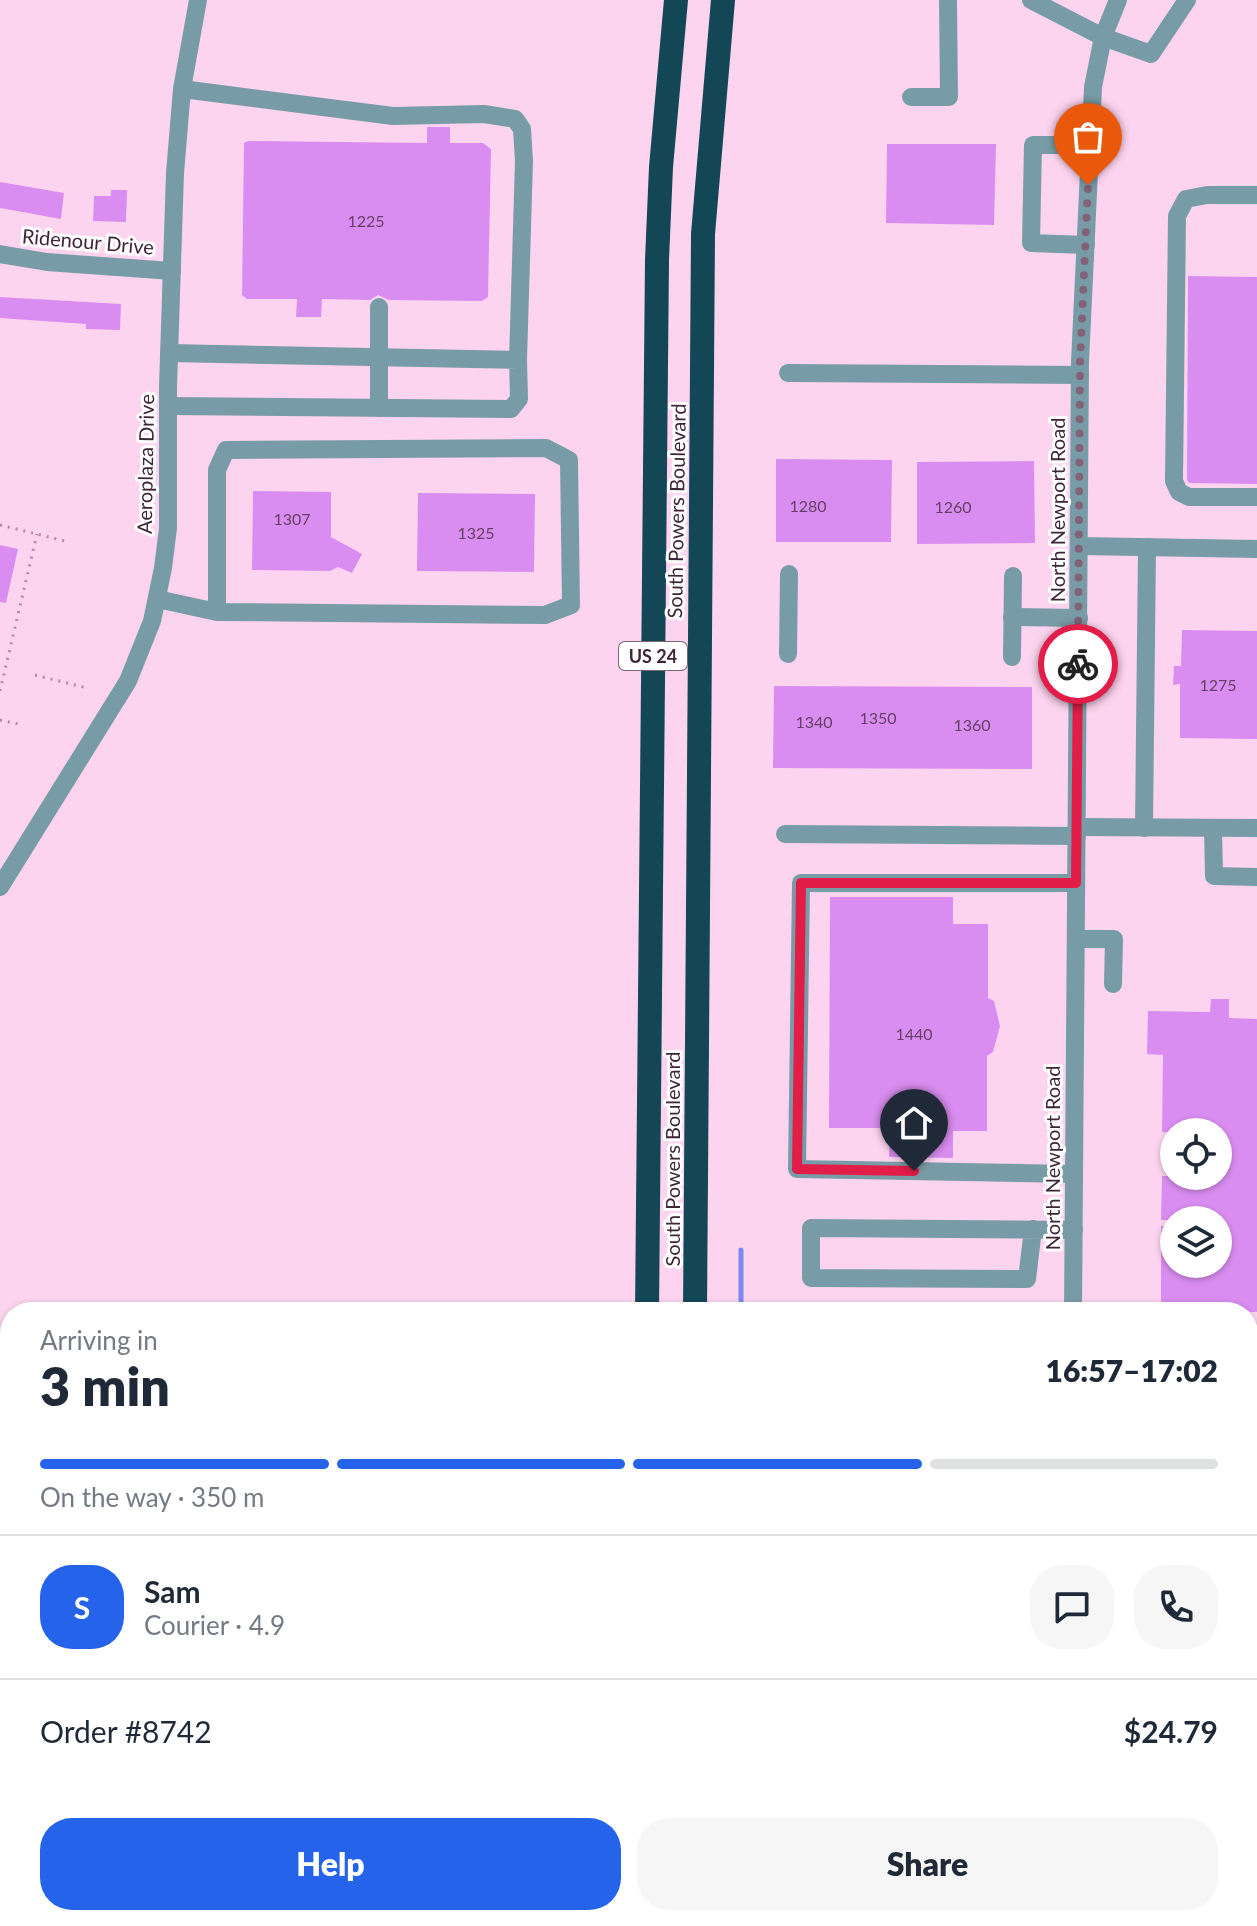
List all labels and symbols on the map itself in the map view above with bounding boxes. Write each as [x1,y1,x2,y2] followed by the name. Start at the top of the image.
[1054,103,1122,185] pin
[347,211,385,230] house number: 1225
[21,223,155,259] street label: Ridenour Drive
[132,394,158,534] street label: Aeroplaza Drive
[662,403,690,619] street label: South Powers Boulevard
[1045,418,1069,602] street label: North Newport Road
[789,496,827,515] house number: 1280
[934,497,972,516] house number: 1260
[273,509,311,528] house number: 1307
[457,523,495,542] house number: 1325
[1038,624,1118,704] courier
[619,642,687,670] road number: US 24
[1199,675,1237,694] house number: 1275
[859,708,897,727] house number: 1350
[795,712,833,731] house number: 1340
[953,715,991,734] house number: 1360
[895,1024,933,1043] house number: 1440
[660,1052,684,1267] street label: South Powers Boulevard
[1040,1066,1064,1250] street label: North Newport Road
[880,1089,948,1171] pin

